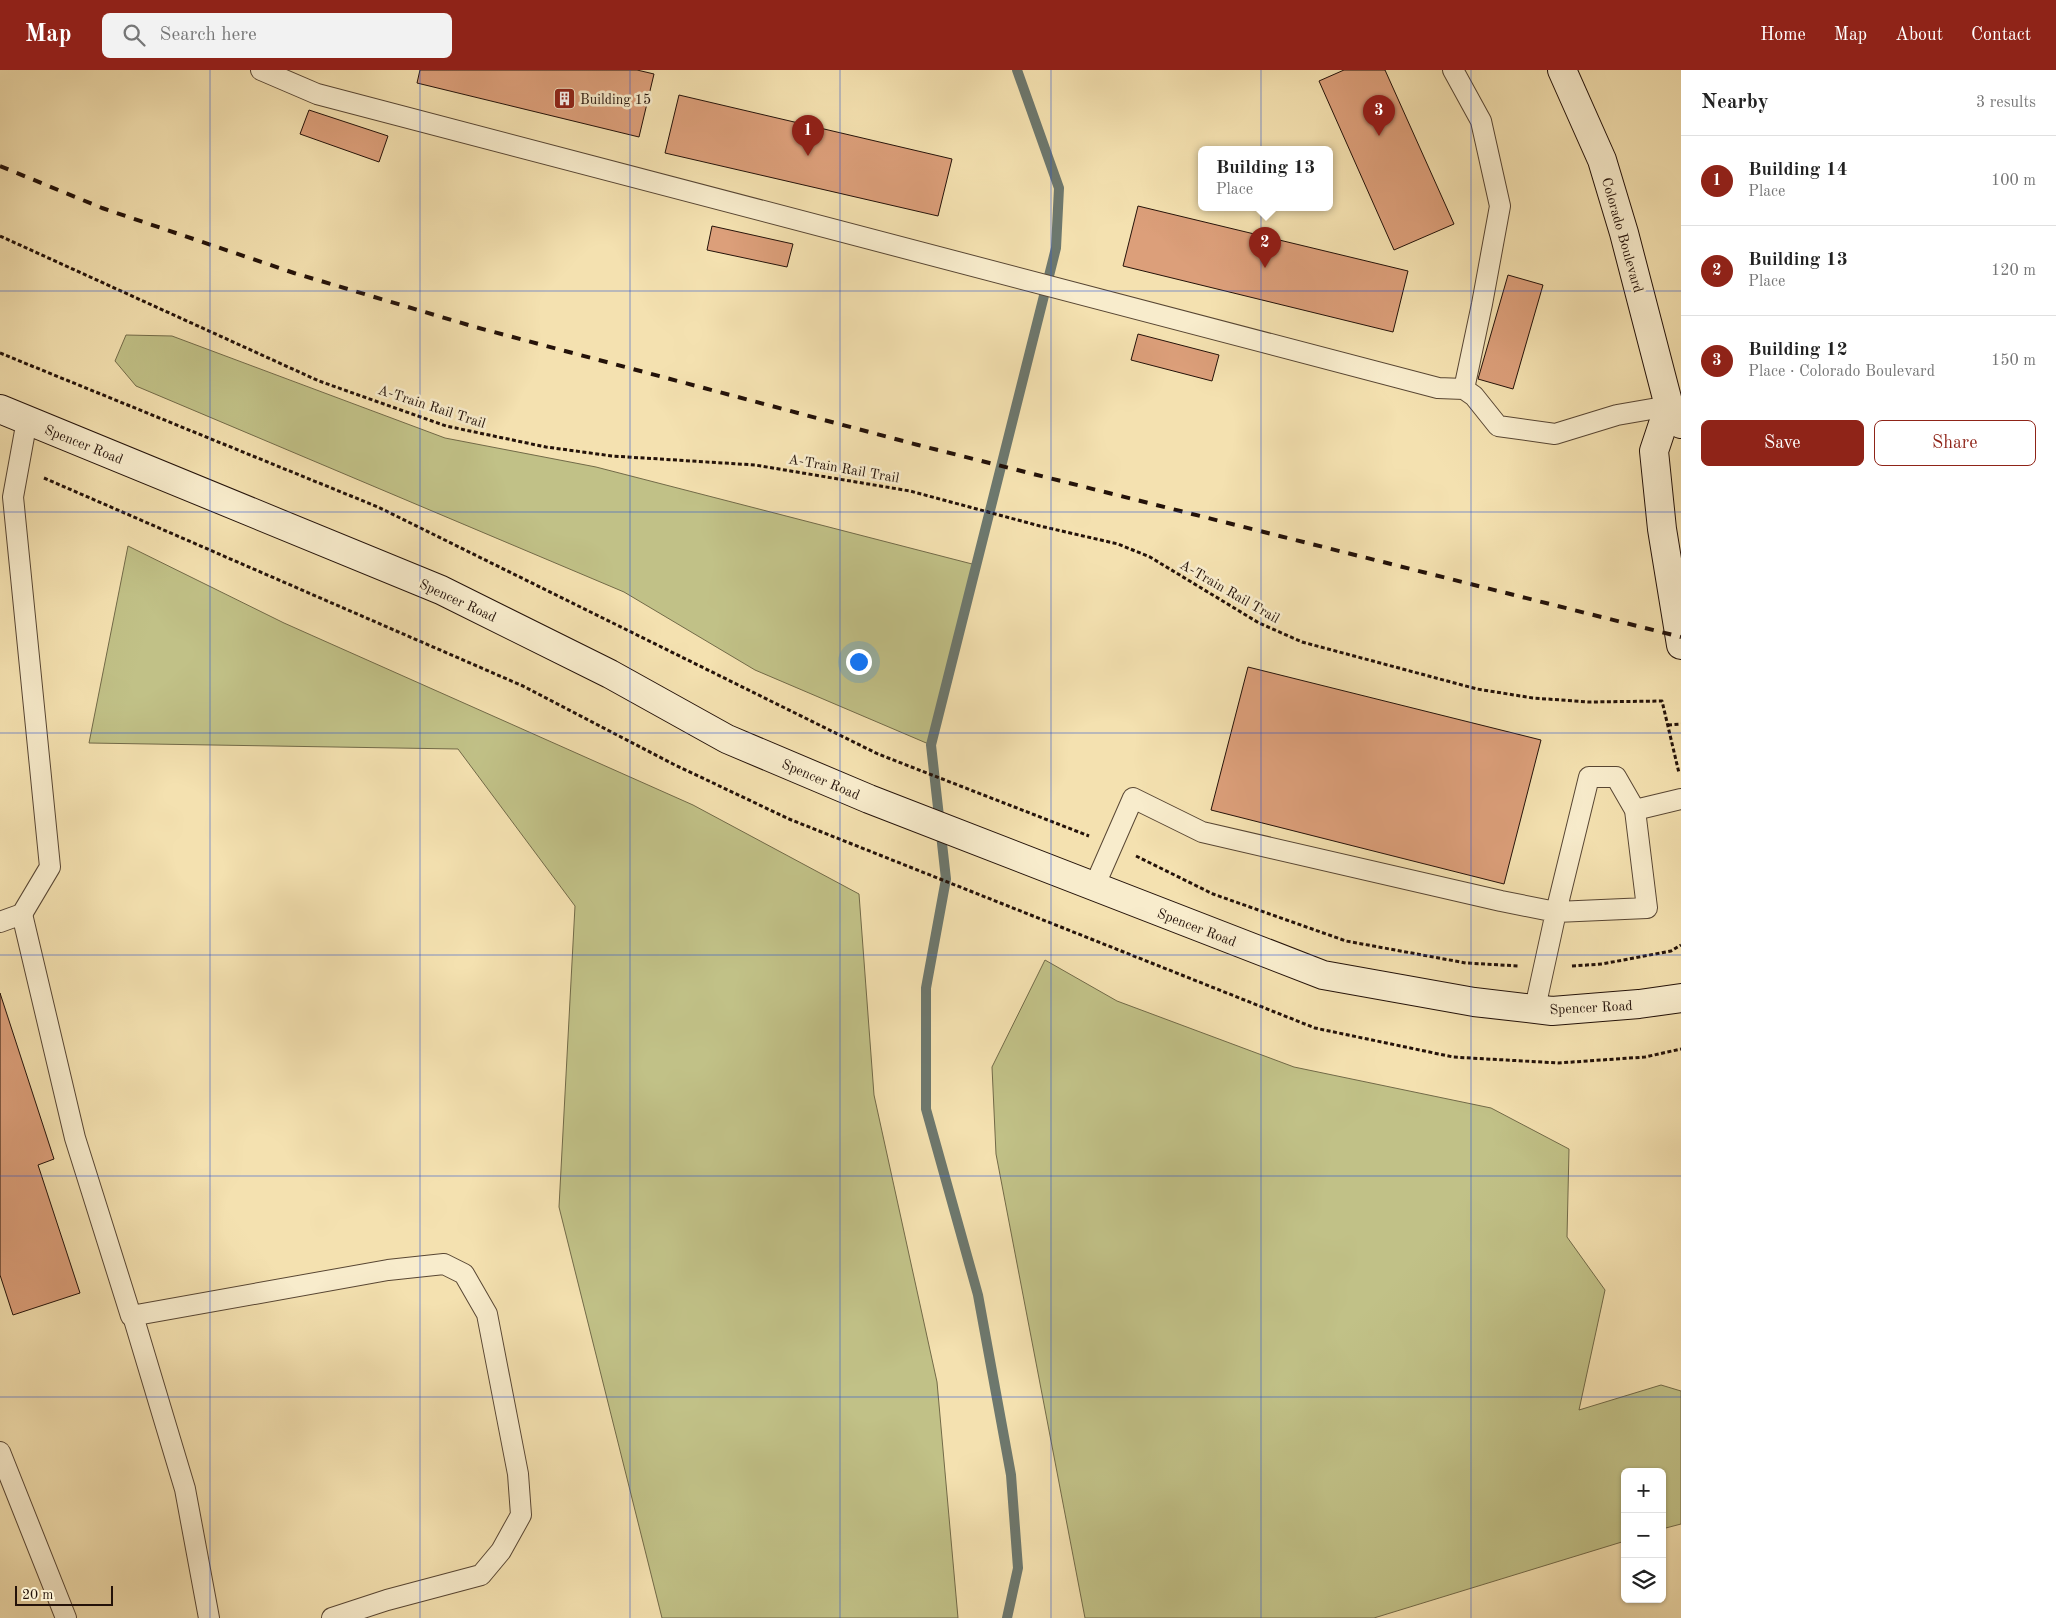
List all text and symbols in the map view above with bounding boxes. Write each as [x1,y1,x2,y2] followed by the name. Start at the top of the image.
[102,13,452,58] search box
[120,21,148,49] icon: search
[25,23,72,47] text: Map
[160,26,257,45] text: Search here
[1760,26,1806,44] text: Home
[1834,26,1867,44] text: Map
[1895,26,1943,44] text: About
[1971,26,2031,44] text: Contact
[552,87,576,111] building icon: Building 15
[1701,92,1769,113] text: Nearby
[580,93,651,107] place label: Building 15
[1363,95,1395,136] pin: 3
[1976,95,2036,111] text: 3 results
[792,115,824,156] pin: 1
[1198,146,1333,211] popup
[1216,159,1315,178] text: Building 13
[1748,161,1848,180] text: Building 14
[1712,173,1722,189] text: 1
[1991,173,2036,189] text: 100 m
[1599,176,1645,294] street label: Colorado Boulevard
[1216,182,1253,198] text: Place
[1748,184,1785,200] text: Place
[1249,227,1281,268] pin: 2
[1748,251,1848,270] text: Building 13
[1712,263,1722,279] text: 2
[1991,263,2036,279] text: 120 m
[1748,274,1785,290] text: Place
[1748,341,1848,360] text: Building 12
[1712,353,1722,369] text: 3
[1991,353,2036,369] text: 150 m
[1748,364,1935,380] text: Place · Colorado Boulevard
[376,383,488,431] street label: A-Train Rail Trail
[1701,420,1864,466] button: Save
[1874,420,2036,466] button: Share
[42,423,125,467] street label: Spencer Road
[787,452,901,486] street label: A-Train Rail Trail
[1177,558,1282,626] street label: A-Train Rail Trail
[417,577,498,625] street label: Spencer Road
[846,649,872,675] your location
[780,757,862,803] street label: Spencer Road
[1155,906,1238,949] street label: Spencer Road
[1549,999,1633,1017] street label: Spencer Road
[1621,1468,1666,1603] map controls
[1621,1468,1666,1513] button: +
[1621,1513,1666,1558] button: −
[1621,1558,1666,1603] button: layers
[15,1583,112,1606] scale bar
[22,1588,53,1602] text: 20 m

